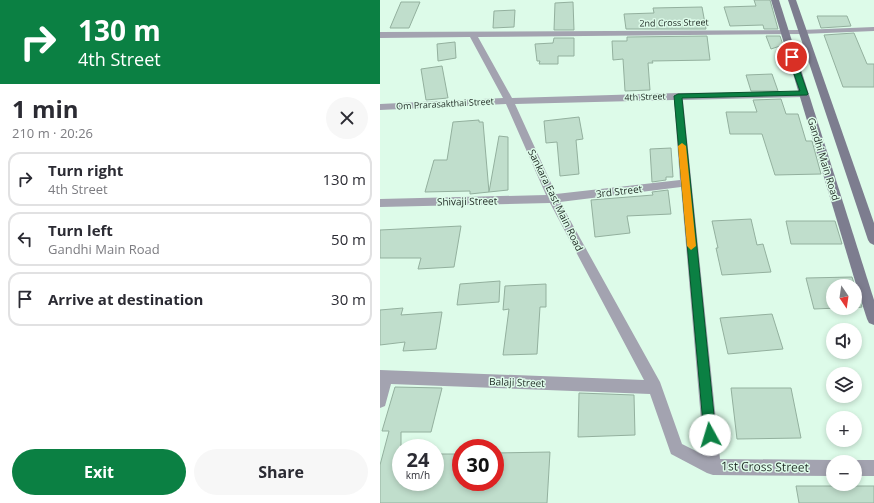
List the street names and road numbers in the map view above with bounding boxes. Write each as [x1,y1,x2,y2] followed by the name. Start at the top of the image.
[639,15,709,30] street label: 2nd Cross Street
[624,89,666,104] street label: 4th Street
[396,94,494,113] street label: Om Prarasakthai Street
[805,116,843,202] street label: Gandhi Main Road
[525,147,587,253] street label: Sankara East Main Road
[595,181,643,201] street label: 3rd Street
[437,193,498,209] street label: Shivaji Street
[489,374,545,390] street label: Balaji Street
[721,457,809,476] street label: 1st Cross Street

